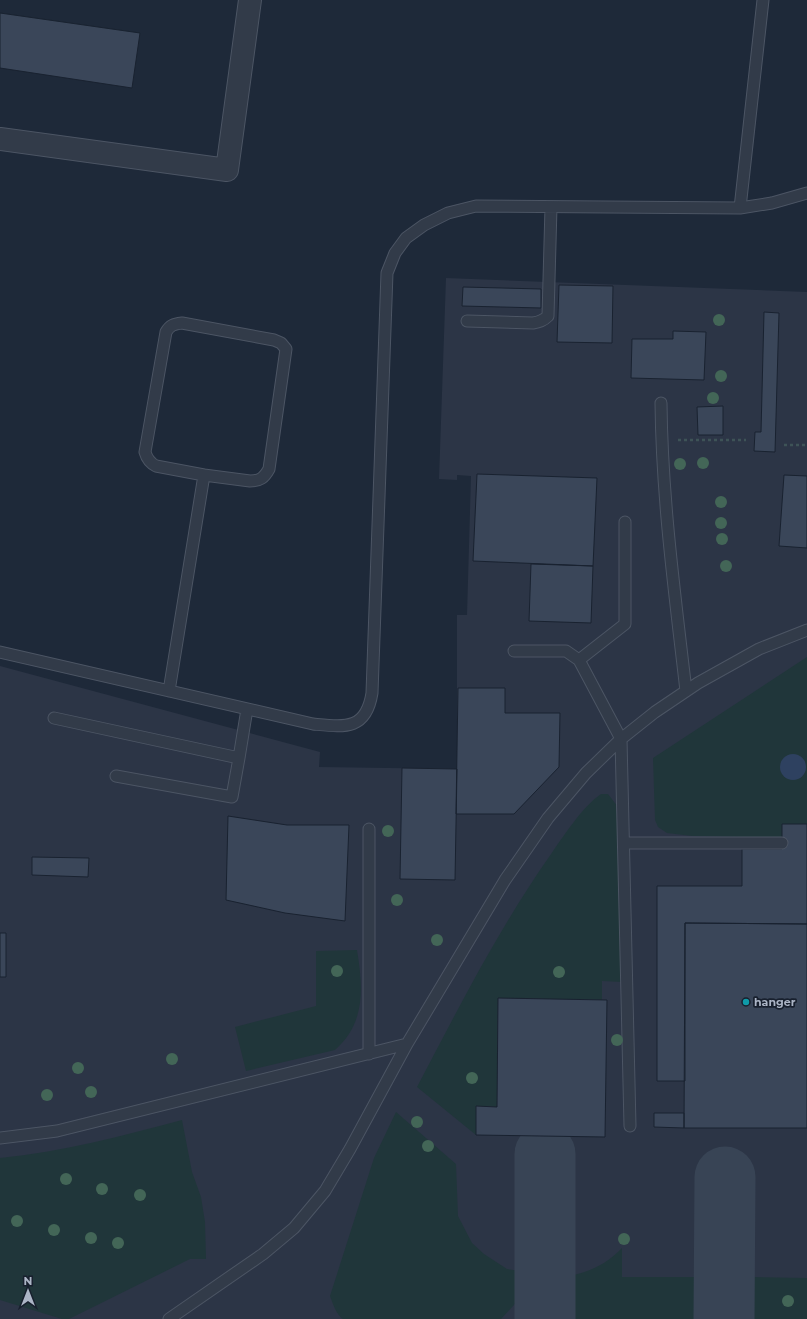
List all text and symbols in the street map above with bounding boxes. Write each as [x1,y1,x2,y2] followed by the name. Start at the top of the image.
[754,995,796,1009] place label: hanger
[741,997,751,1007] marker: hanger
[8,1271,48,1311] north arrow
[24,1274,32,1288] text: N

